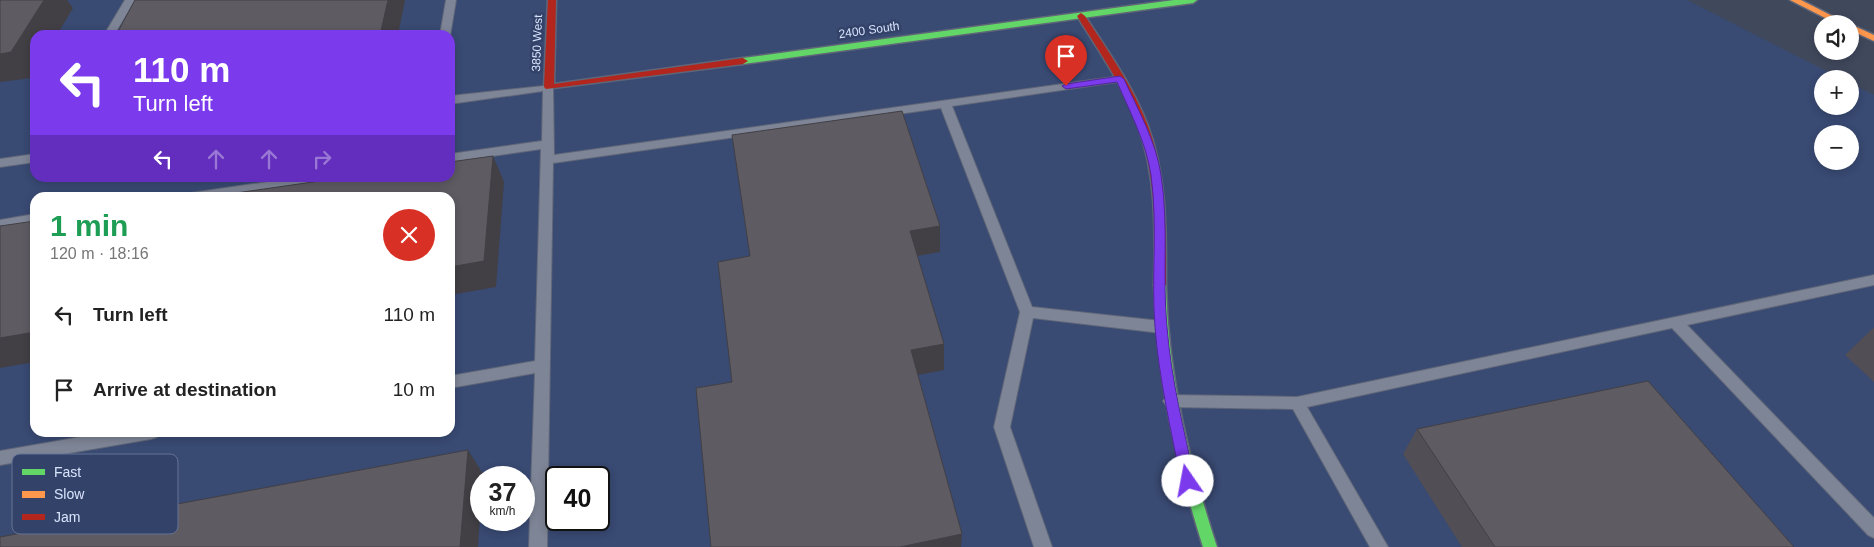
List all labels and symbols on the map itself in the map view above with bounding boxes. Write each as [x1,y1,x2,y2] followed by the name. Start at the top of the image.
[529,14,545,72] street label: 3850 West
[838,19,900,41] street label: 2400 South
[1045,35,1087,86] pin
[12,454,178,534] legend
[1161,454,1213,506] position arrow
[54,464,81,480] text: Fast
[545,466,610,531] speed limit sign: 40
[54,486,85,502] text: Slow
[54,509,80,525] text: Jam

